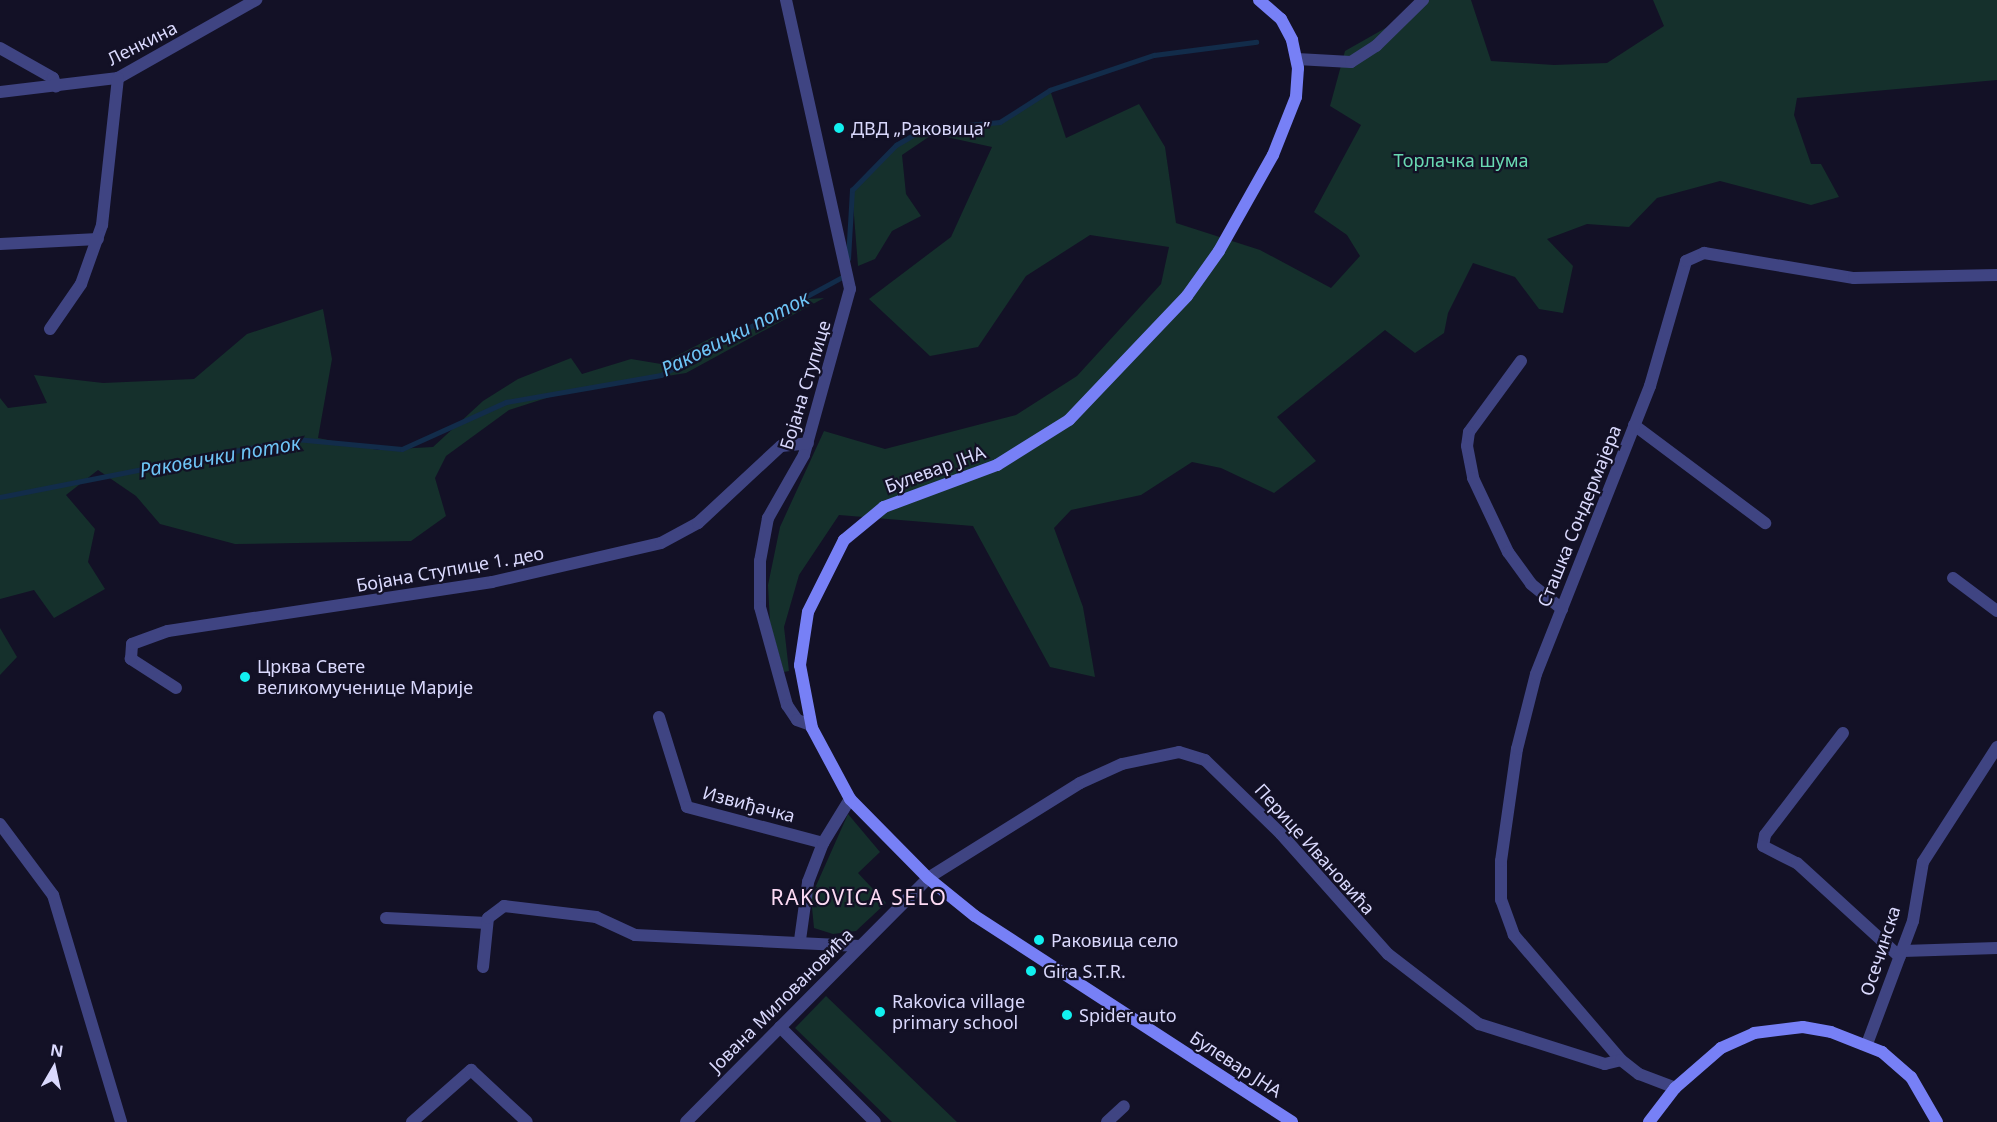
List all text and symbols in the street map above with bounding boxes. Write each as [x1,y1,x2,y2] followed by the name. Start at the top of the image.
[104,16,180,70] street label: Ленкина
[851,117,990,139] place label: ДВД „Раковица”
[832,121,846,135] marker: ДВД „Раковица”
[1393,149,1529,171] park label: Торлачка шума
[657,285,813,381] water label: Раковички поток
[775,318,835,452] street label: Бојана Ступице
[1533,422,1625,610] street label: Сташка Сондермајера
[138,430,302,482] water label: Раковички поток
[882,441,988,497] street label: Булевар ЈНА
[354,542,546,596] street label: Бојана Ступице 1. део
[257,656,473,698] place label: Црква Свете великомученице Марије
[238,670,252,684] marker: Црква Свете великомученице Марије
[1251,779,1379,919] street label: Перице Ивановића
[701,781,797,827] street label: Извиђачка
[771,884,947,910] district label: RAKOVICA SELO
[1855,903,1905,999] street label: Осечинска
[705,924,857,1076] street label: Јована Миловановића
[1051,929,1178,951] place label: Раковица село
[1032,933,1046,947] marker: Раковица село
[1043,960,1126,982] place label: Gira S.T.R.
[1024,964,1038,978] marker: Gira S.T.R.
[892,991,1025,1034] place label: Rakovica village primary school
[1079,1004,1177,1026] place label: Spider auto
[873,1005,887,1019] marker: Rakovica village primary school
[1060,1008,1074,1022] marker: Spider auto
[1186,1026,1286,1102] street label: Булевар ЈНА
[24,1038,84,1098] north arrow
[49,1038,65,1062] text: N

